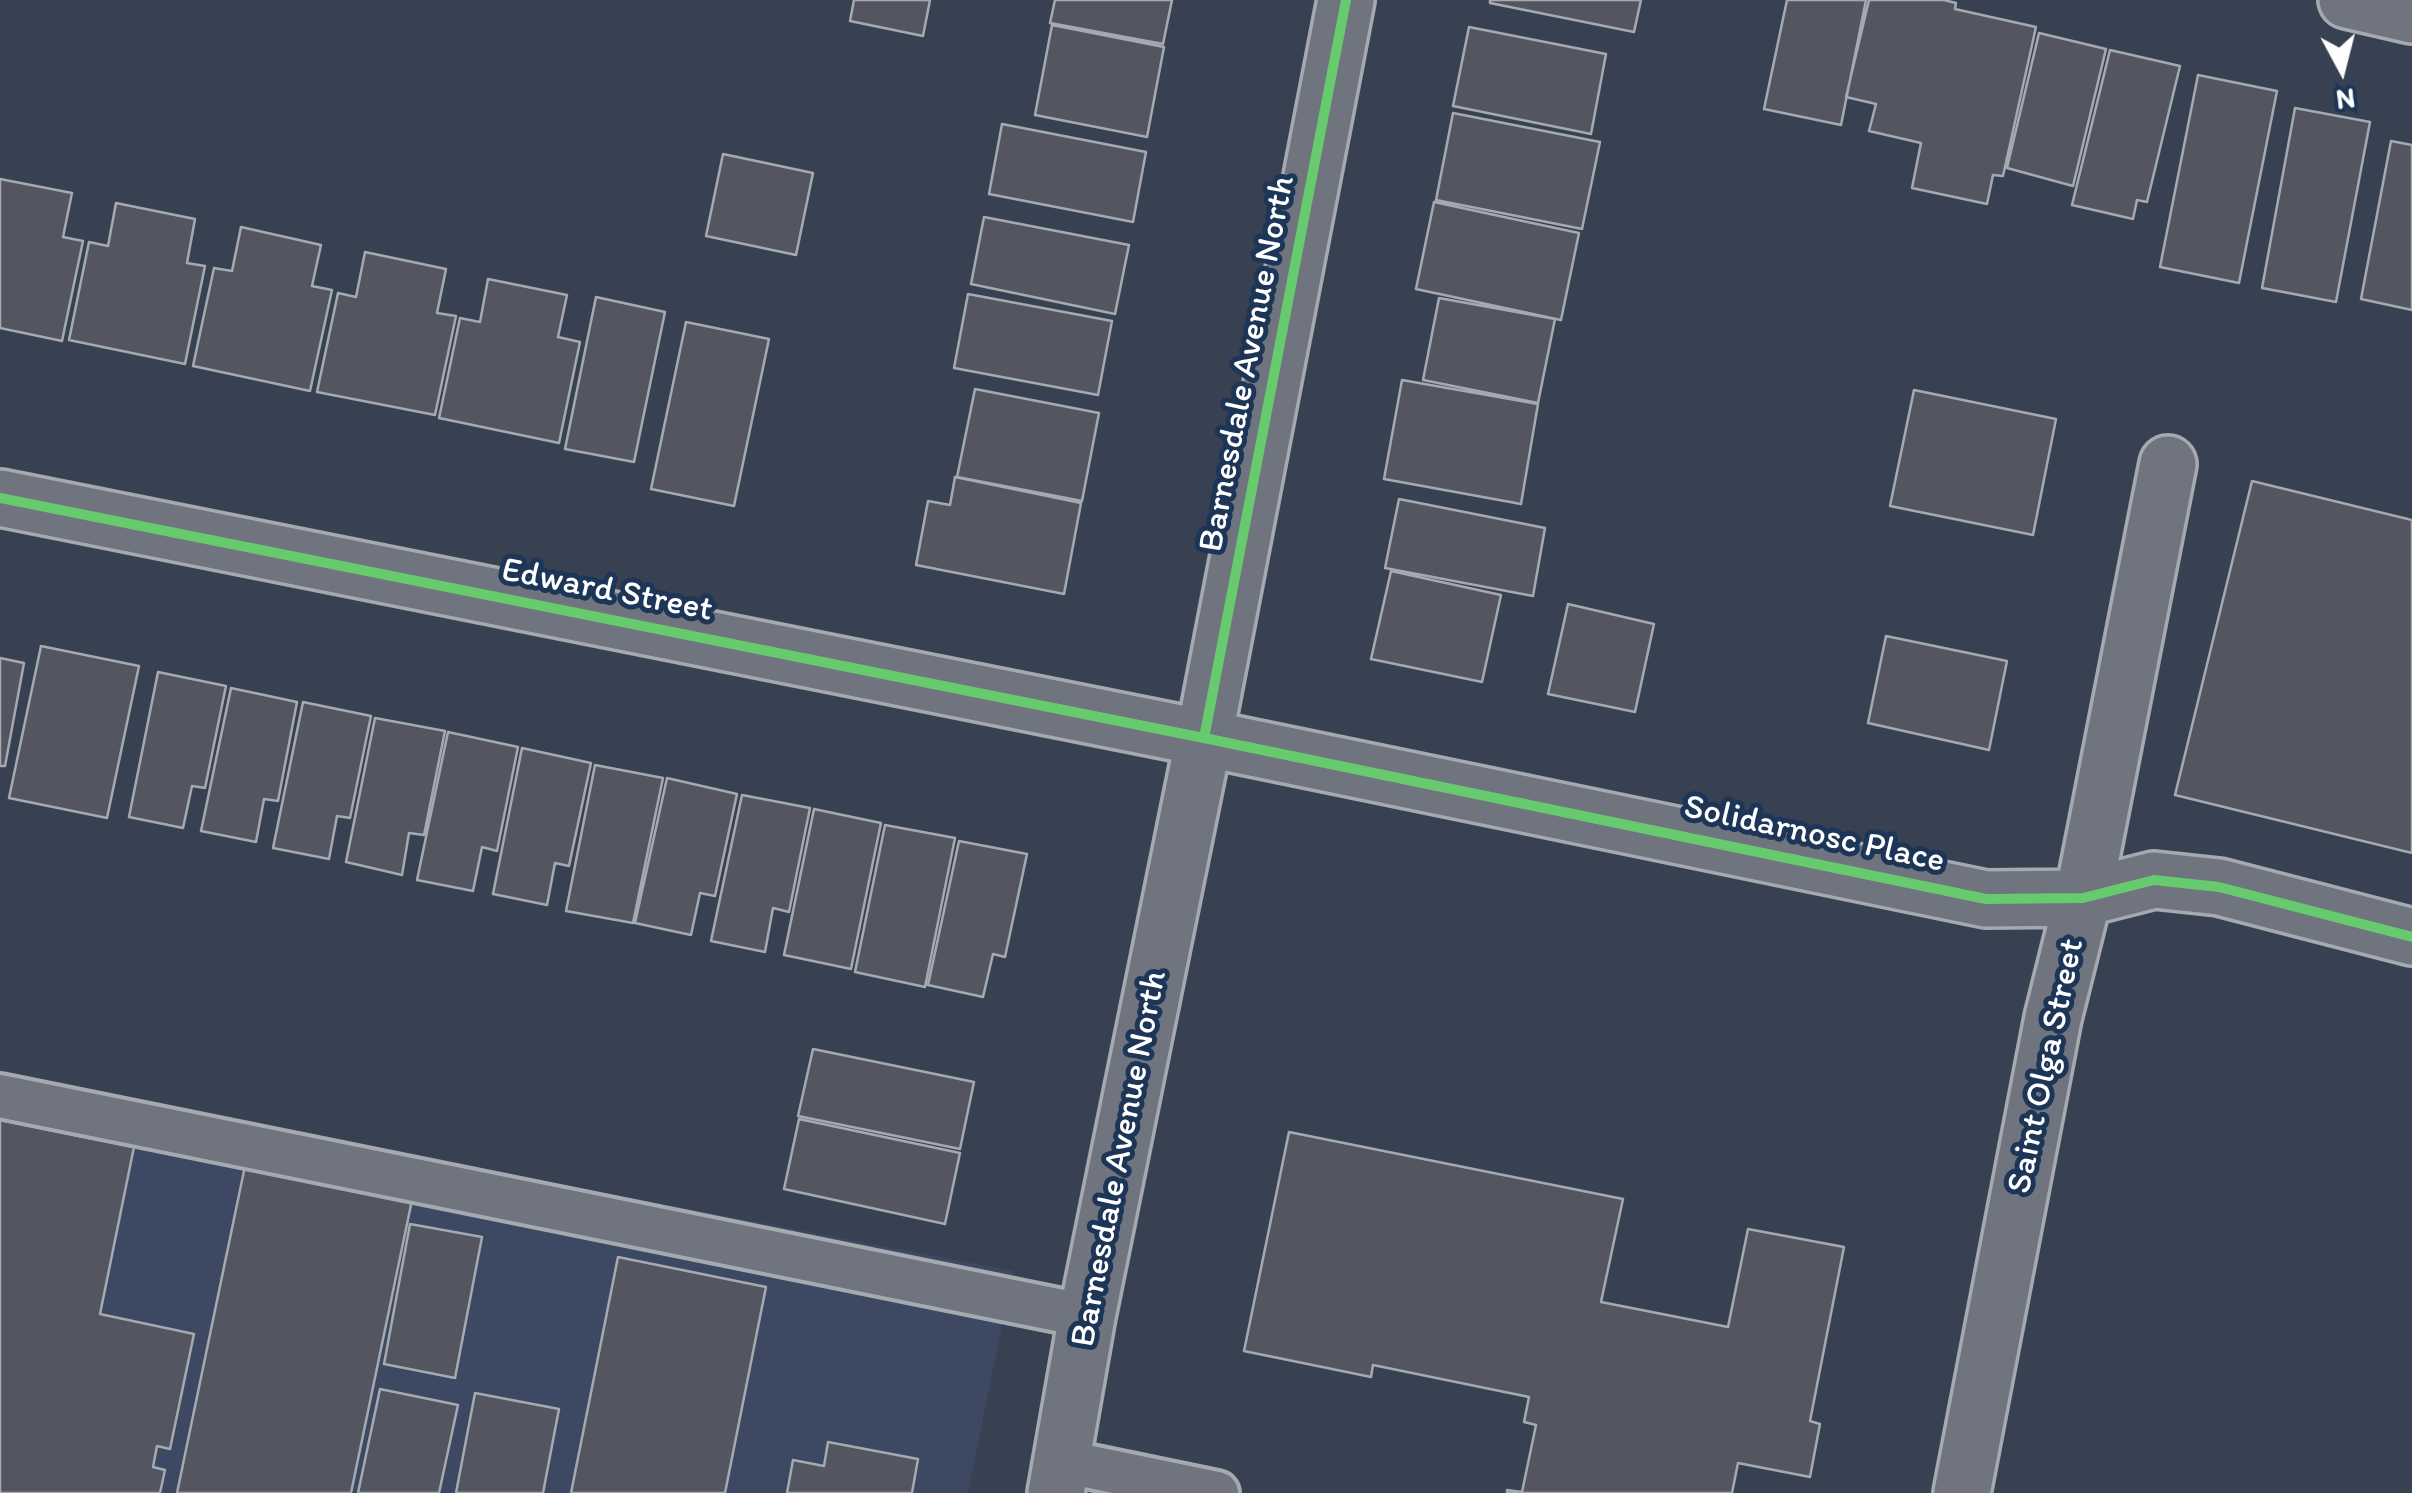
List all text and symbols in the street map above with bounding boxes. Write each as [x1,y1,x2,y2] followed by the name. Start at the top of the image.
[2292,20,2392,120] north arrow
[2334,82,2357,118] text: N
[1191,172,1305,556] street label: Barnesdale Avenue North
[498,550,716,632] street label: Edward Street
[1680,787,1948,883] street label: Solidarnosc Place
[2000,935,2094,1197] street label: Saint Olga Street
[1063,967,1177,1351] street label: Barnesdale Avenue North

